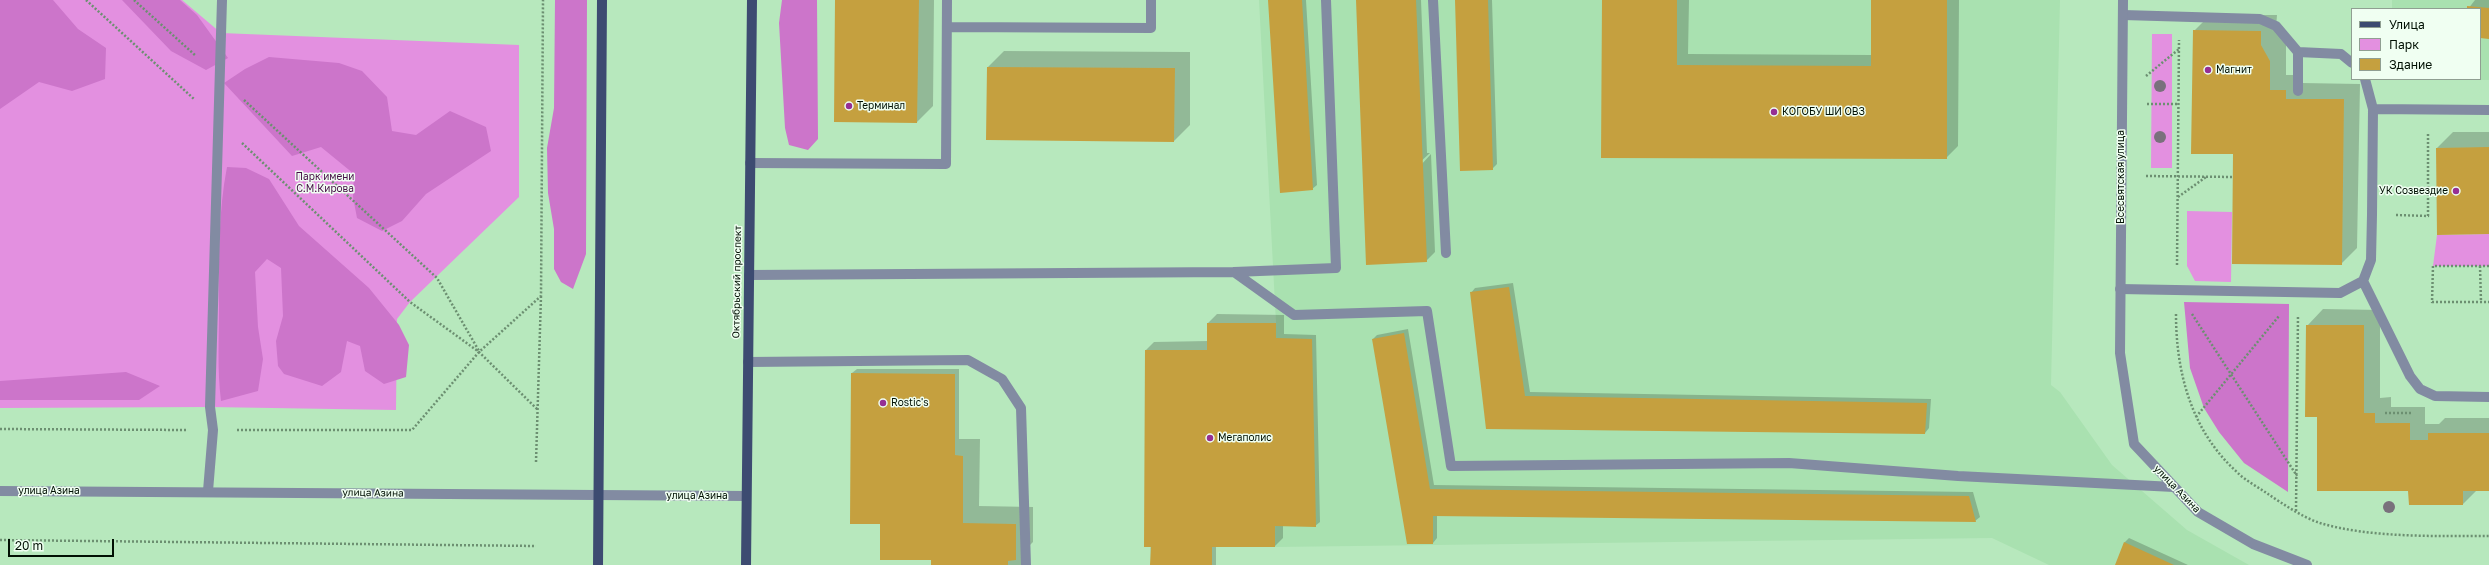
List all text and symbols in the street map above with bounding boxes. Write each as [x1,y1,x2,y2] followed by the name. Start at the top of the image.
[2351,8,2481,80] legend
[2389,17,2425,32] text: Улица
[2389,37,2419,52] text: Парк
[2389,57,2432,72] text: Здание
[2216,64,2252,76] place label: Магнит
[2203,65,2213,75] marker: Магнит
[857,100,905,112] place label: Терминал
[844,101,854,111] marker: Терминал
[1782,106,1865,118] place label: КОГОБУ ШИ ОВЗ
[1769,107,1779,117] marker: КОГОБУ ШИ ОВЗ
[2115,130,2127,224] street label: Всесвятская улица
[296,171,354,194] park label: Парк имени С.М.Кирова
[2379,185,2448,197] place label: УК Созвездие
[2451,186,2461,196] marker: УК Созвездие
[730,225,744,339] street label: Октябрьский проспект
[891,397,929,409] place label: Rostiс's
[878,398,888,408] marker: Rostiс's
[1218,432,1272,444] place label: Мегаполис
[1205,433,1215,443] marker: Мегаполис
[2151,463,2203,515] street label: улица Азина
[18,485,80,497] street label: улица Азина
[342,486,404,500] street label: улица Азина
[666,490,728,502] street label: улица Азина
[10,531,116,557] scale bar
[15,538,43,553] text: 20 m

